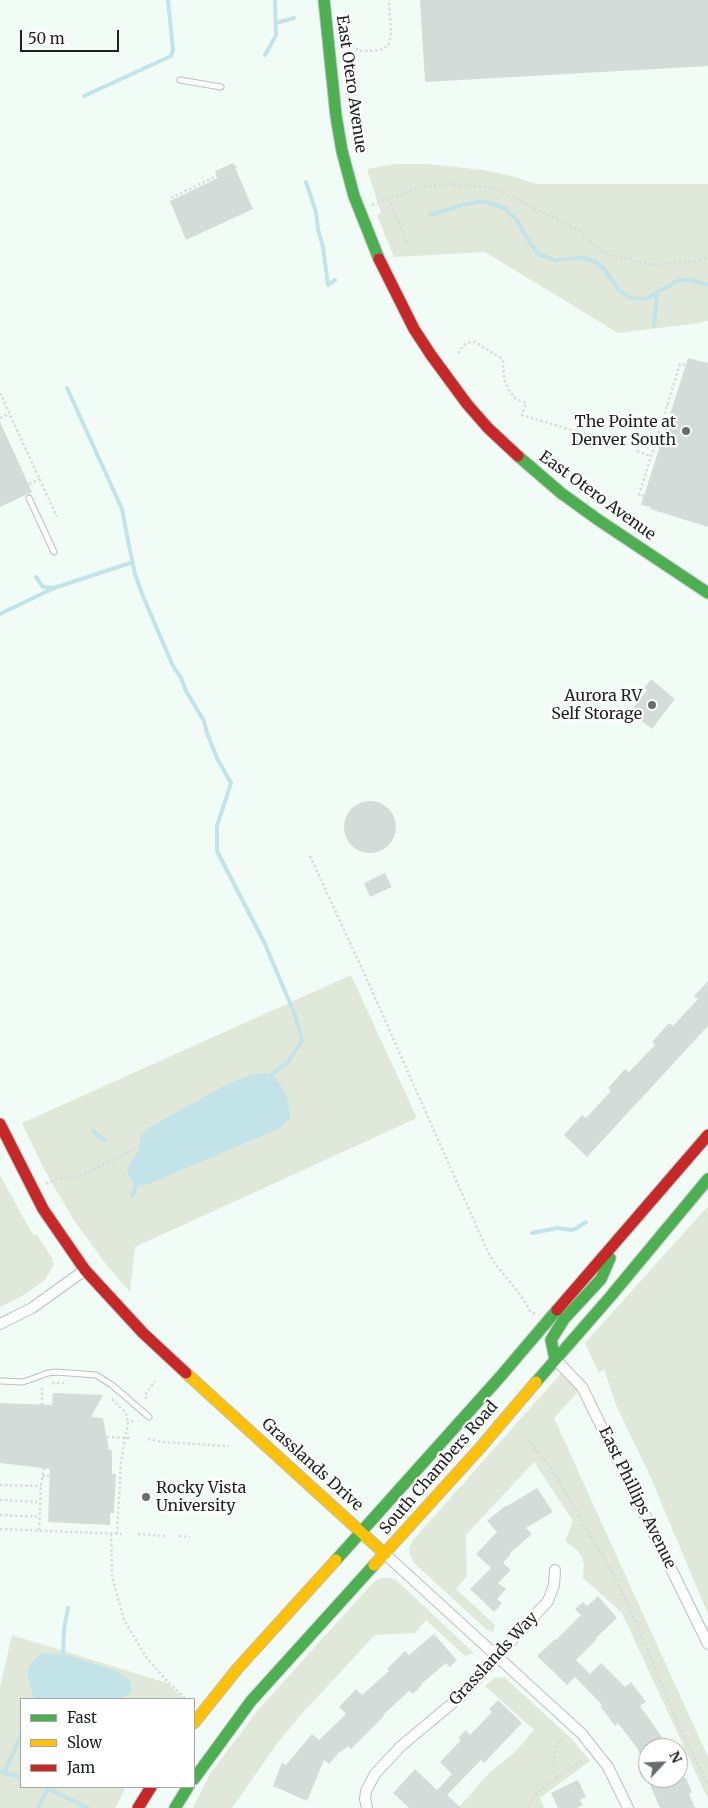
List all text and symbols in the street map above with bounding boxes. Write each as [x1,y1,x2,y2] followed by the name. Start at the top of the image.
[332,14,370,154] street label: East Otero Avenue
[22,20,121,52] scale bar
[28,29,65,48] text: 50 m
[571,412,676,450] place label: The Pointe at Denver South
[680,425,692,437] marker: The Pointe at Denver South
[535,447,659,545] street label: East Otero Avenue
[551,686,642,724] place label: Aurora RV Self Storage
[646,699,658,711] marker: Aurora RV Self Storage
[376,1397,502,1539] street label: South Chambers Road
[257,1415,367,1515] street label: Grasslands Drive
[594,1424,680,1572] street label: East Phillips Avenue
[156,1478,246,1516] place label: Rocky Vista University
[140,1491,152,1503] marker: Rocky Vista University
[446,1608,542,1710] street label: Grasslands Way
[20,1698,195,1788] legend
[67,1708,97,1727] text: Fast
[67,1733,102,1752] text: Slow
[638,1738,688,1788] north arrow
[665,1748,686,1766] text: N
[67,1758,95,1777] text: Jam

